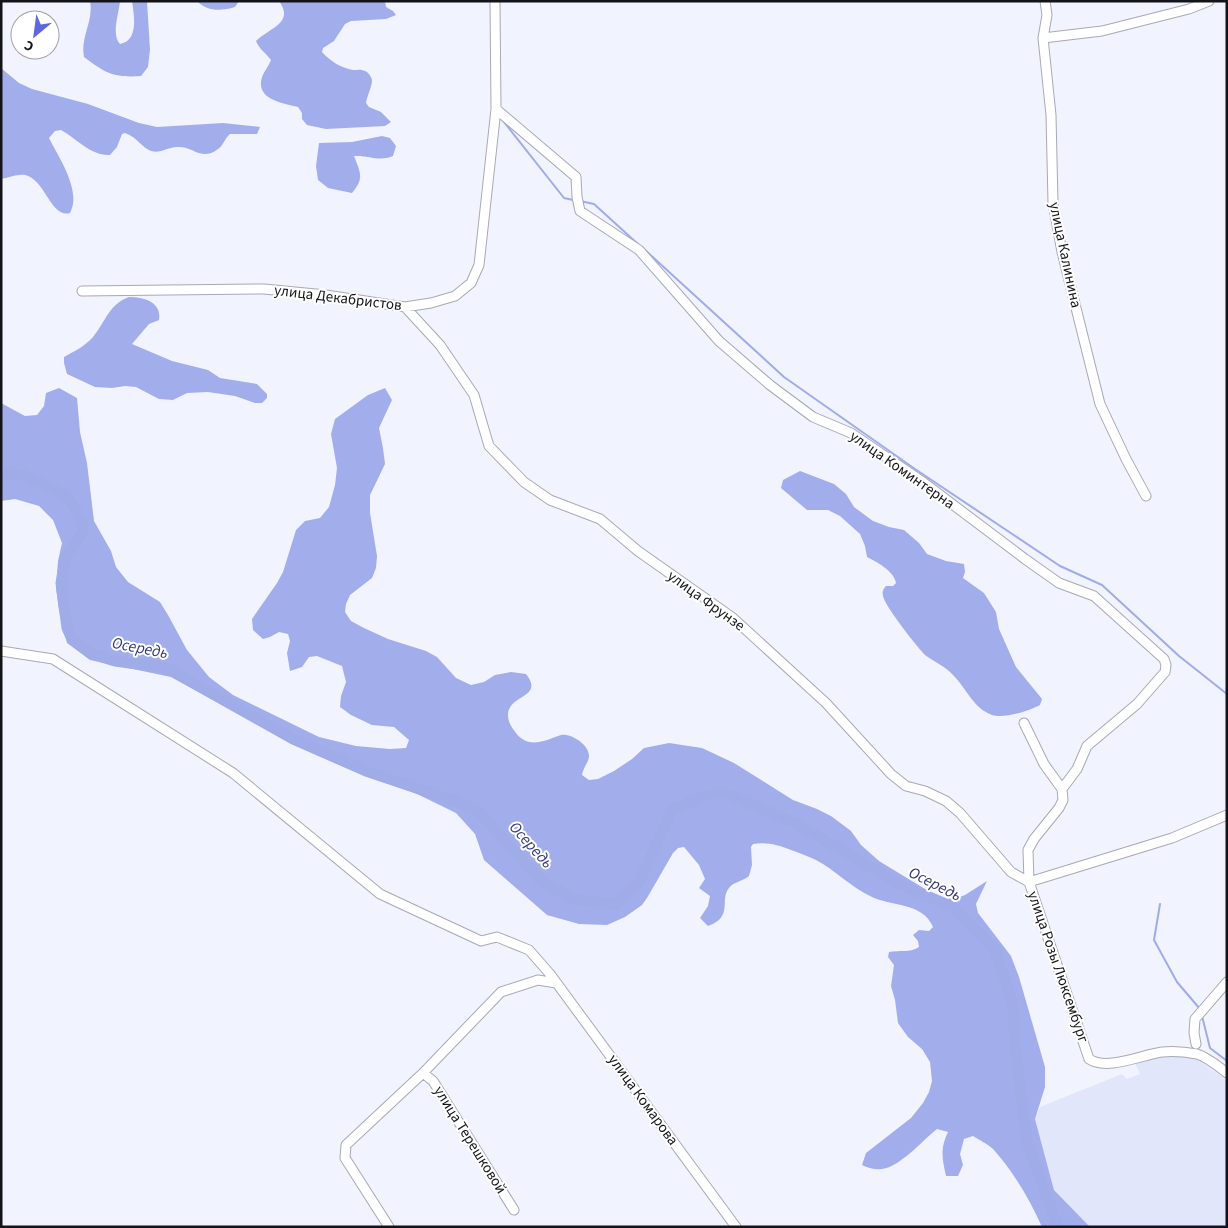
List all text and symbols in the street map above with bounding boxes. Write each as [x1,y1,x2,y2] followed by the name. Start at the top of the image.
[10,10,60,60] north arrow
[21,35,38,56] text: С
[1044,200,1086,310] street label: улица Калинина
[273,280,403,316] street label: улица Декабристов
[845,426,959,514] street label: улица Коминтерна
[663,566,749,636] street label: улица Фрунзе
[110,632,170,664] water label: Осередь
[504,817,558,873] water label: Осередь
[905,861,965,907] water label: Осередь
[1022,888,1094,1046] street label: улица Розы Люксембург
[603,1050,683,1150] street label: улица Комарова
[428,1082,512,1198] street label: улица Терешковой

